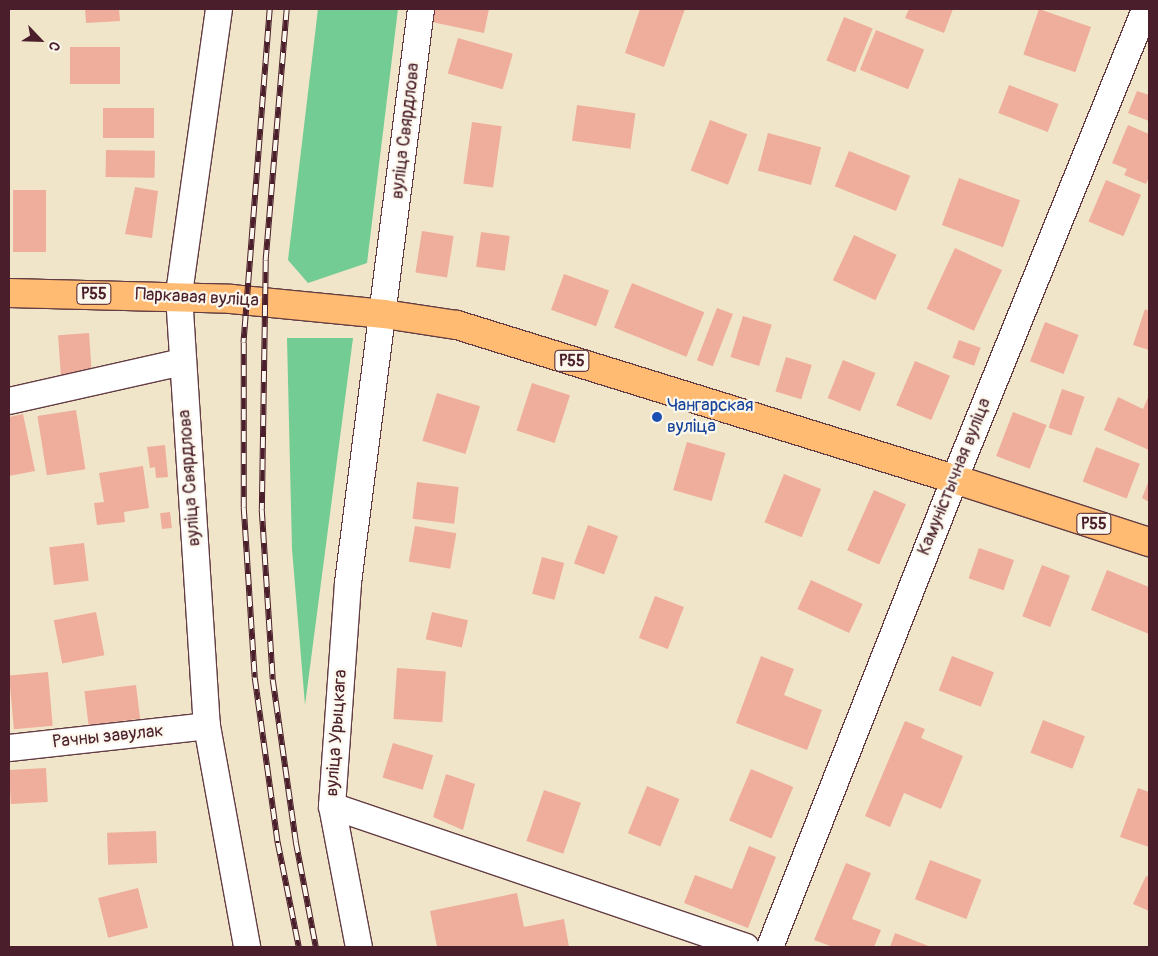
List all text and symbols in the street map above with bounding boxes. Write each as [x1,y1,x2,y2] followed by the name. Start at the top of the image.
[15,15,65,65] north arrow
[45,39,64,54] text: С
[387,62,425,200] street label: вуліца Свярдлова
[75,280,113,308] road number: Р55
[135,284,259,312] street label: Паркавая вуліца
[553,348,591,374] road number: Р55
[914,395,996,559] street label: Камуністычная вуліца
[667,396,753,438] place label: Чангарская вуліца
[174,409,206,547] street label: вуліца Свярдлова
[651,411,663,423] marker: Чангарская вуліца
[1075,510,1113,538] road number: Р55
[322,669,352,797] street label: вуліца Урыцкага
[51,720,165,754] street label: Рачны завулак

